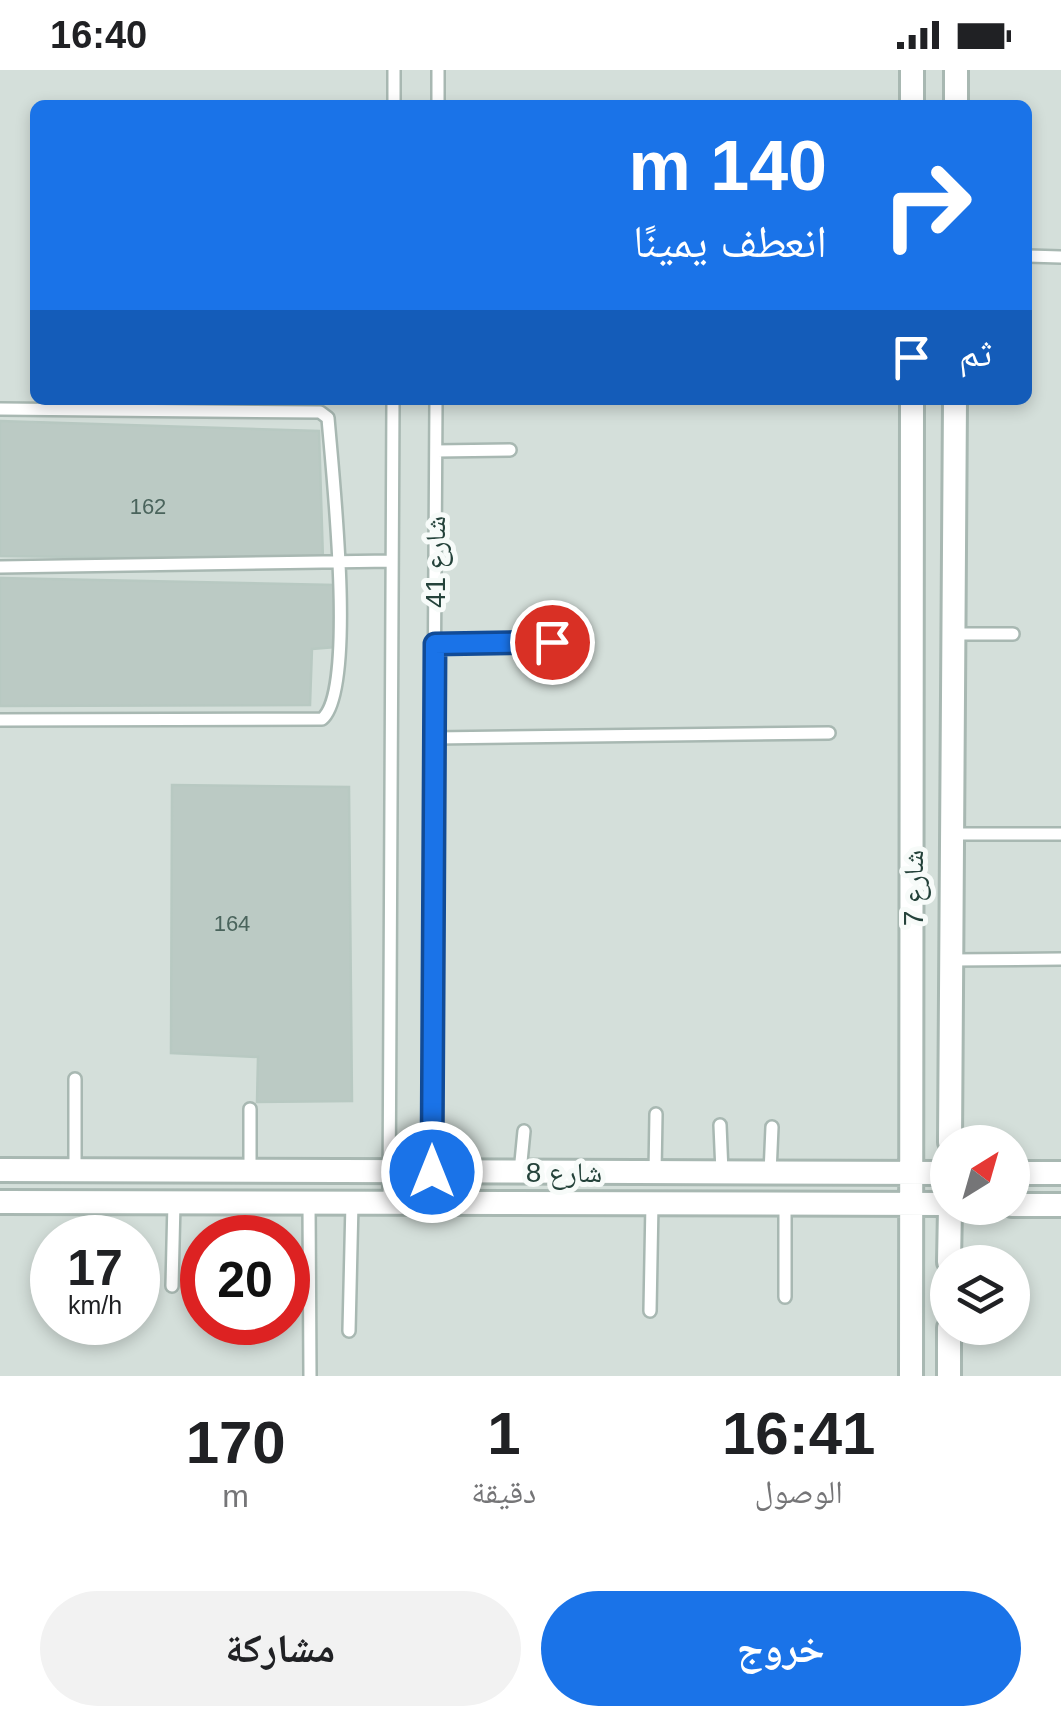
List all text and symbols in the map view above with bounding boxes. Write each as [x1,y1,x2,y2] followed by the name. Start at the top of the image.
[50,14,147,56] text: 16:40
[629,127,827,205] text: 140 m
[862,140,992,270] icon: right
[633,216,827,267] text: انعطف يمينًا
[884,330,939,385] icon: arrive
[959,332,992,374] text: ثم
[130,494,166,519] house number: 162
[420,516,453,608] street label: شارع 41
[510,600,595,685] pin
[525,615,580,670] icon: arrive
[898,850,931,926] street label: شارع 7
[214,911,250,936] house number: 164
[380,1120,484,1224] position arrow
[930,1125,1030,1225] north arrow
[930,1125,1030,1345] map controls
[526,1157,602,1190] street label: شارع 8
[180,1215,310,1345] speed limit sign: 20
[67,1240,123,1296] text: 17
[930,1245,1030,1345] button: layers
[68,1291,122,1319] text: km/h
[487,1400,521,1467] text: 1
[722,1400,875,1467] text: 16:41
[186,1409,286,1476] text: 170
[471,1474,536,1510] text: دقيقة
[754,1474,843,1510] text: الوصول
[222,1478,249,1514] text: m
[40,1591,521,1706] button: مشاركة
[541,1591,1021,1706] button: خروج

